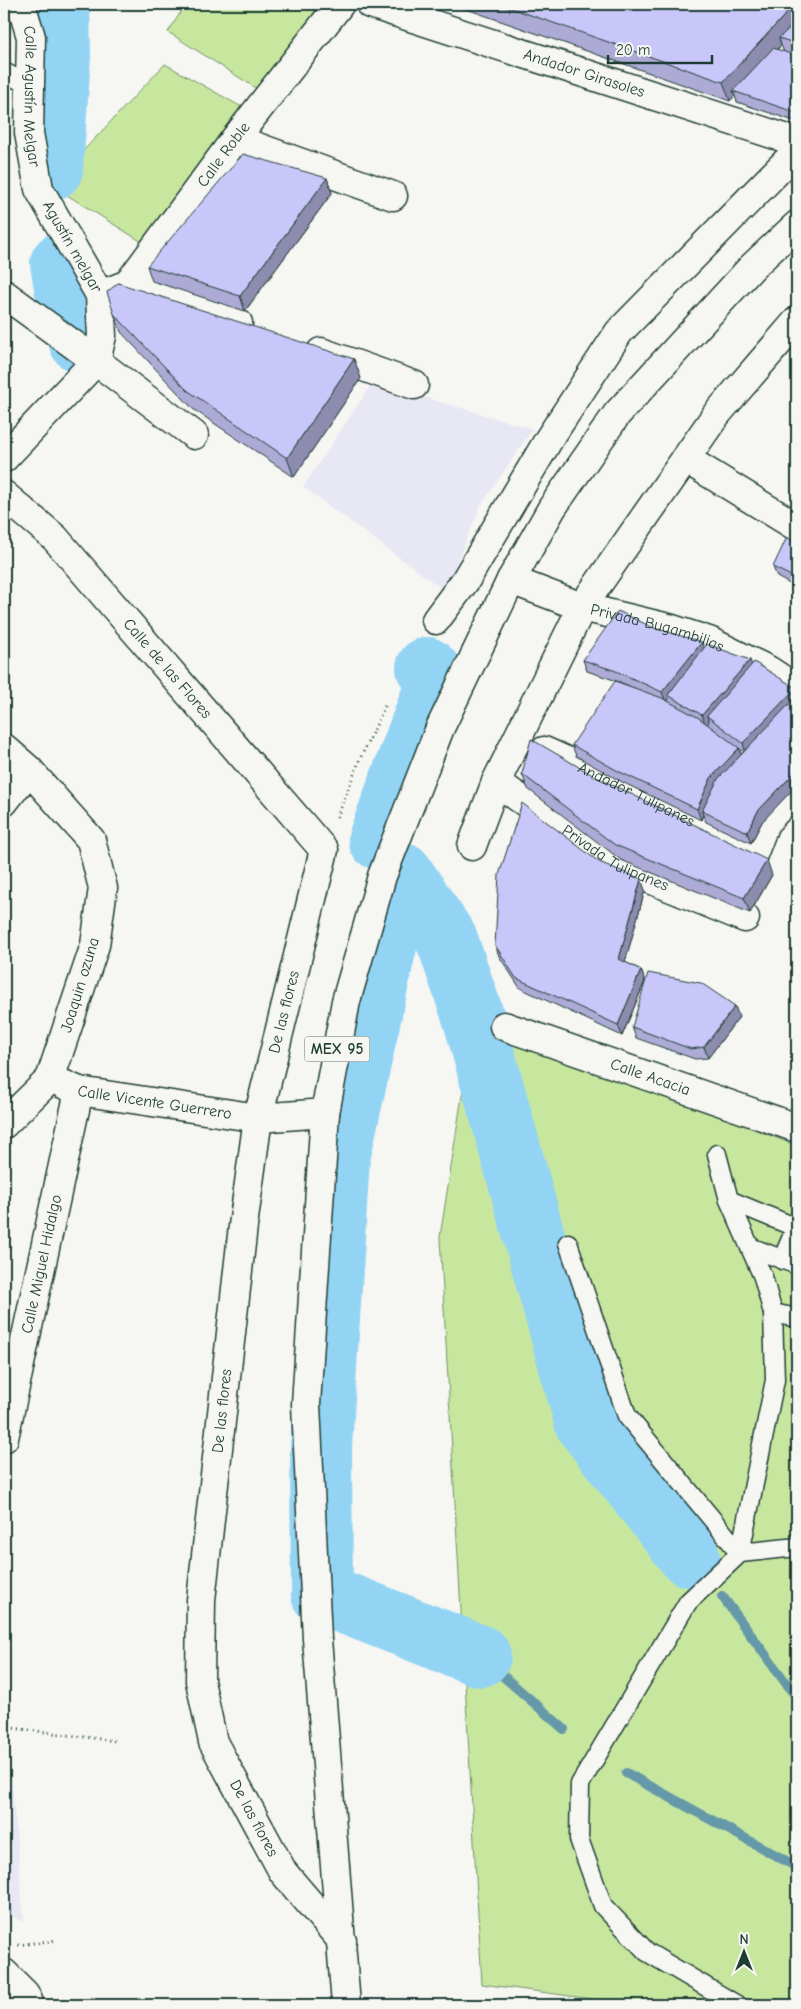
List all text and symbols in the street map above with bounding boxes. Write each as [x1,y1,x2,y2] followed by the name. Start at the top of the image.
[19,24,44,169] street label: Calle Agustín Melgar
[608,32,712,64] scale bar
[616,41,650,59] text: 20 m
[521,45,647,101] street label: Andador Girasoles
[194,119,254,191] street label: Calle Roble
[39,198,106,296] street label: Agustín melgar
[589,600,727,656] street label: Privada Bugambilias
[119,615,216,722] street label: Calle de las Flores
[575,759,698,831] street label: Andador Tulipanes
[559,821,671,895] street label: Privada Tulipanes
[57,935,103,1035] street label: Joaquin ozuna
[265,969,303,1055] street label: De las flores
[304,1036,370,1062] road number: MEX 95
[608,1055,693,1099] street label: Calle Acacia
[76,1082,233,1123] street label: Calle Vicente Guerrero
[18,1193,65,1335] street label: Calle Miguel Hidalgo
[209,1368,235,1454] street label: De las flores
[226,1777,282,1860] street label: De las flores
[718,1926,768,1976] north arrow
[739,1931,749,1948] text: N

